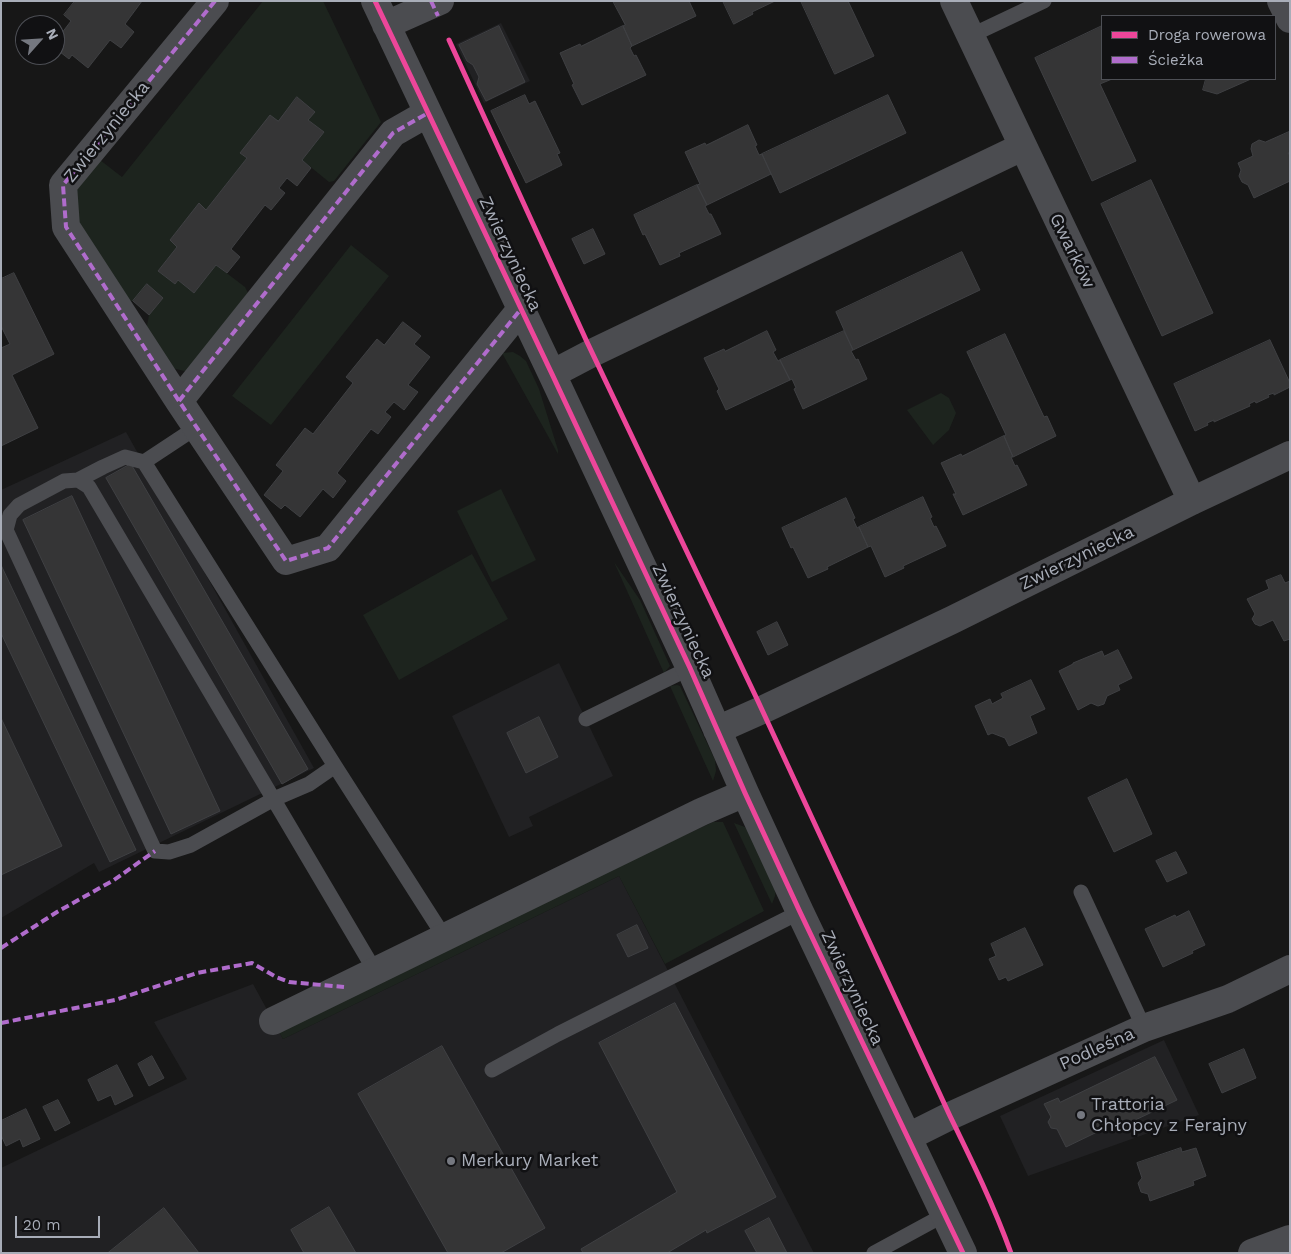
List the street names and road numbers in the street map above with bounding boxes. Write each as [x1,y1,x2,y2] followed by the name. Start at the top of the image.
[60,77,154,187] street label: Zwierzyniecka
[474,193,546,315] street label: Zwierzyniecka
[1045,210,1099,292] street label: Gwarków
[1017,521,1137,595] street label: Zwierzyniecka
[647,560,719,682] street label: Zwierzyniecka
[816,927,888,1049] street label: Zwierzyniecka
[1056,1023,1138,1075] street label: Podleśna

